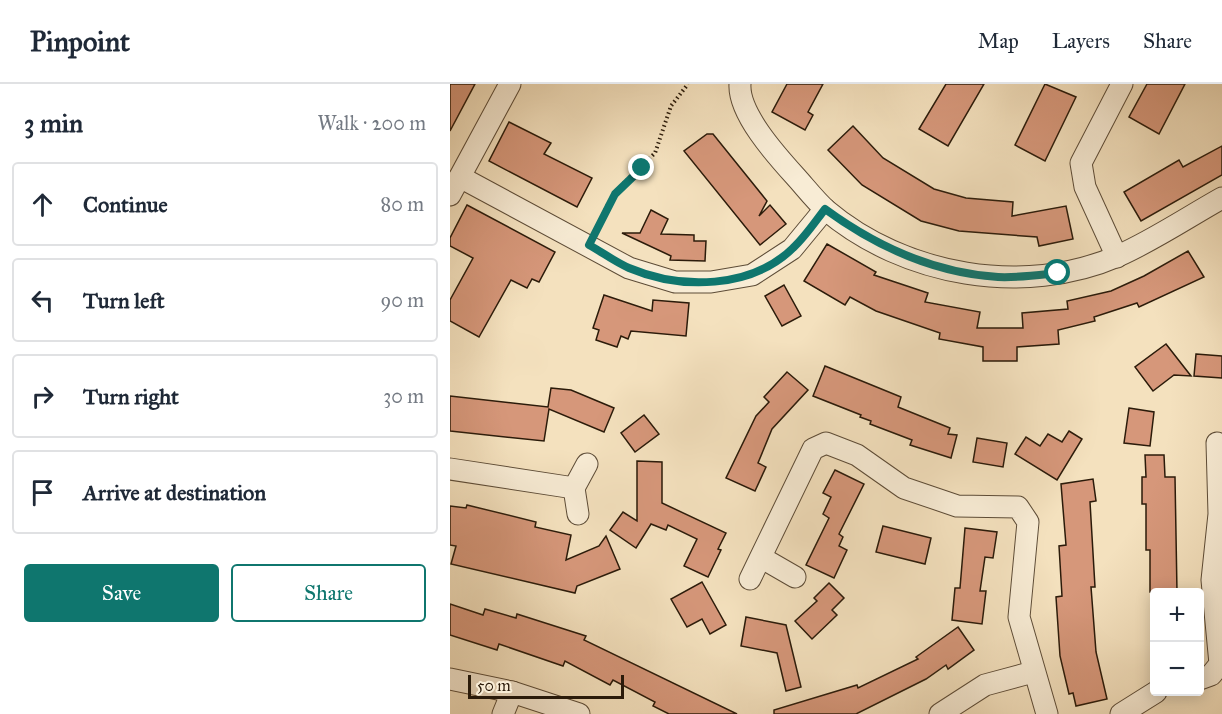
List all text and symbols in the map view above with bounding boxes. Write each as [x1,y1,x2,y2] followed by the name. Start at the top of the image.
[30,24,130,59] text: Pinpoint
[978,28,1019,54] text: Map
[1052,28,1110,54] text: Layers
[1143,28,1192,54] text: Share
[24,107,83,139] text: 3 min
[318,111,426,135] text: Walk · 200 m
[628,154,654,180] route end
[26,188,59,221] icon: ahead
[83,191,168,218] text: Continue
[381,192,424,216] text: 80 m
[1044,259,1070,285] route start
[26,284,59,317] icon: left
[83,287,165,314] text: Turn left
[381,288,424,312] text: 90 m
[26,380,59,413] icon: right
[83,383,179,410] text: Turn right
[383,384,424,408] text: 30 m
[26,476,59,509] icon: arrive
[83,479,266,506] text: Arrive at destination
[24,564,219,622] button: Save
[231,564,426,622] button: Share
[1150,588,1204,696] map controls
[1150,588,1204,642] button: +
[1150,642,1204,696] button: −
[468,672,624,700] scale bar
[477,676,511,695] text: 50 m

